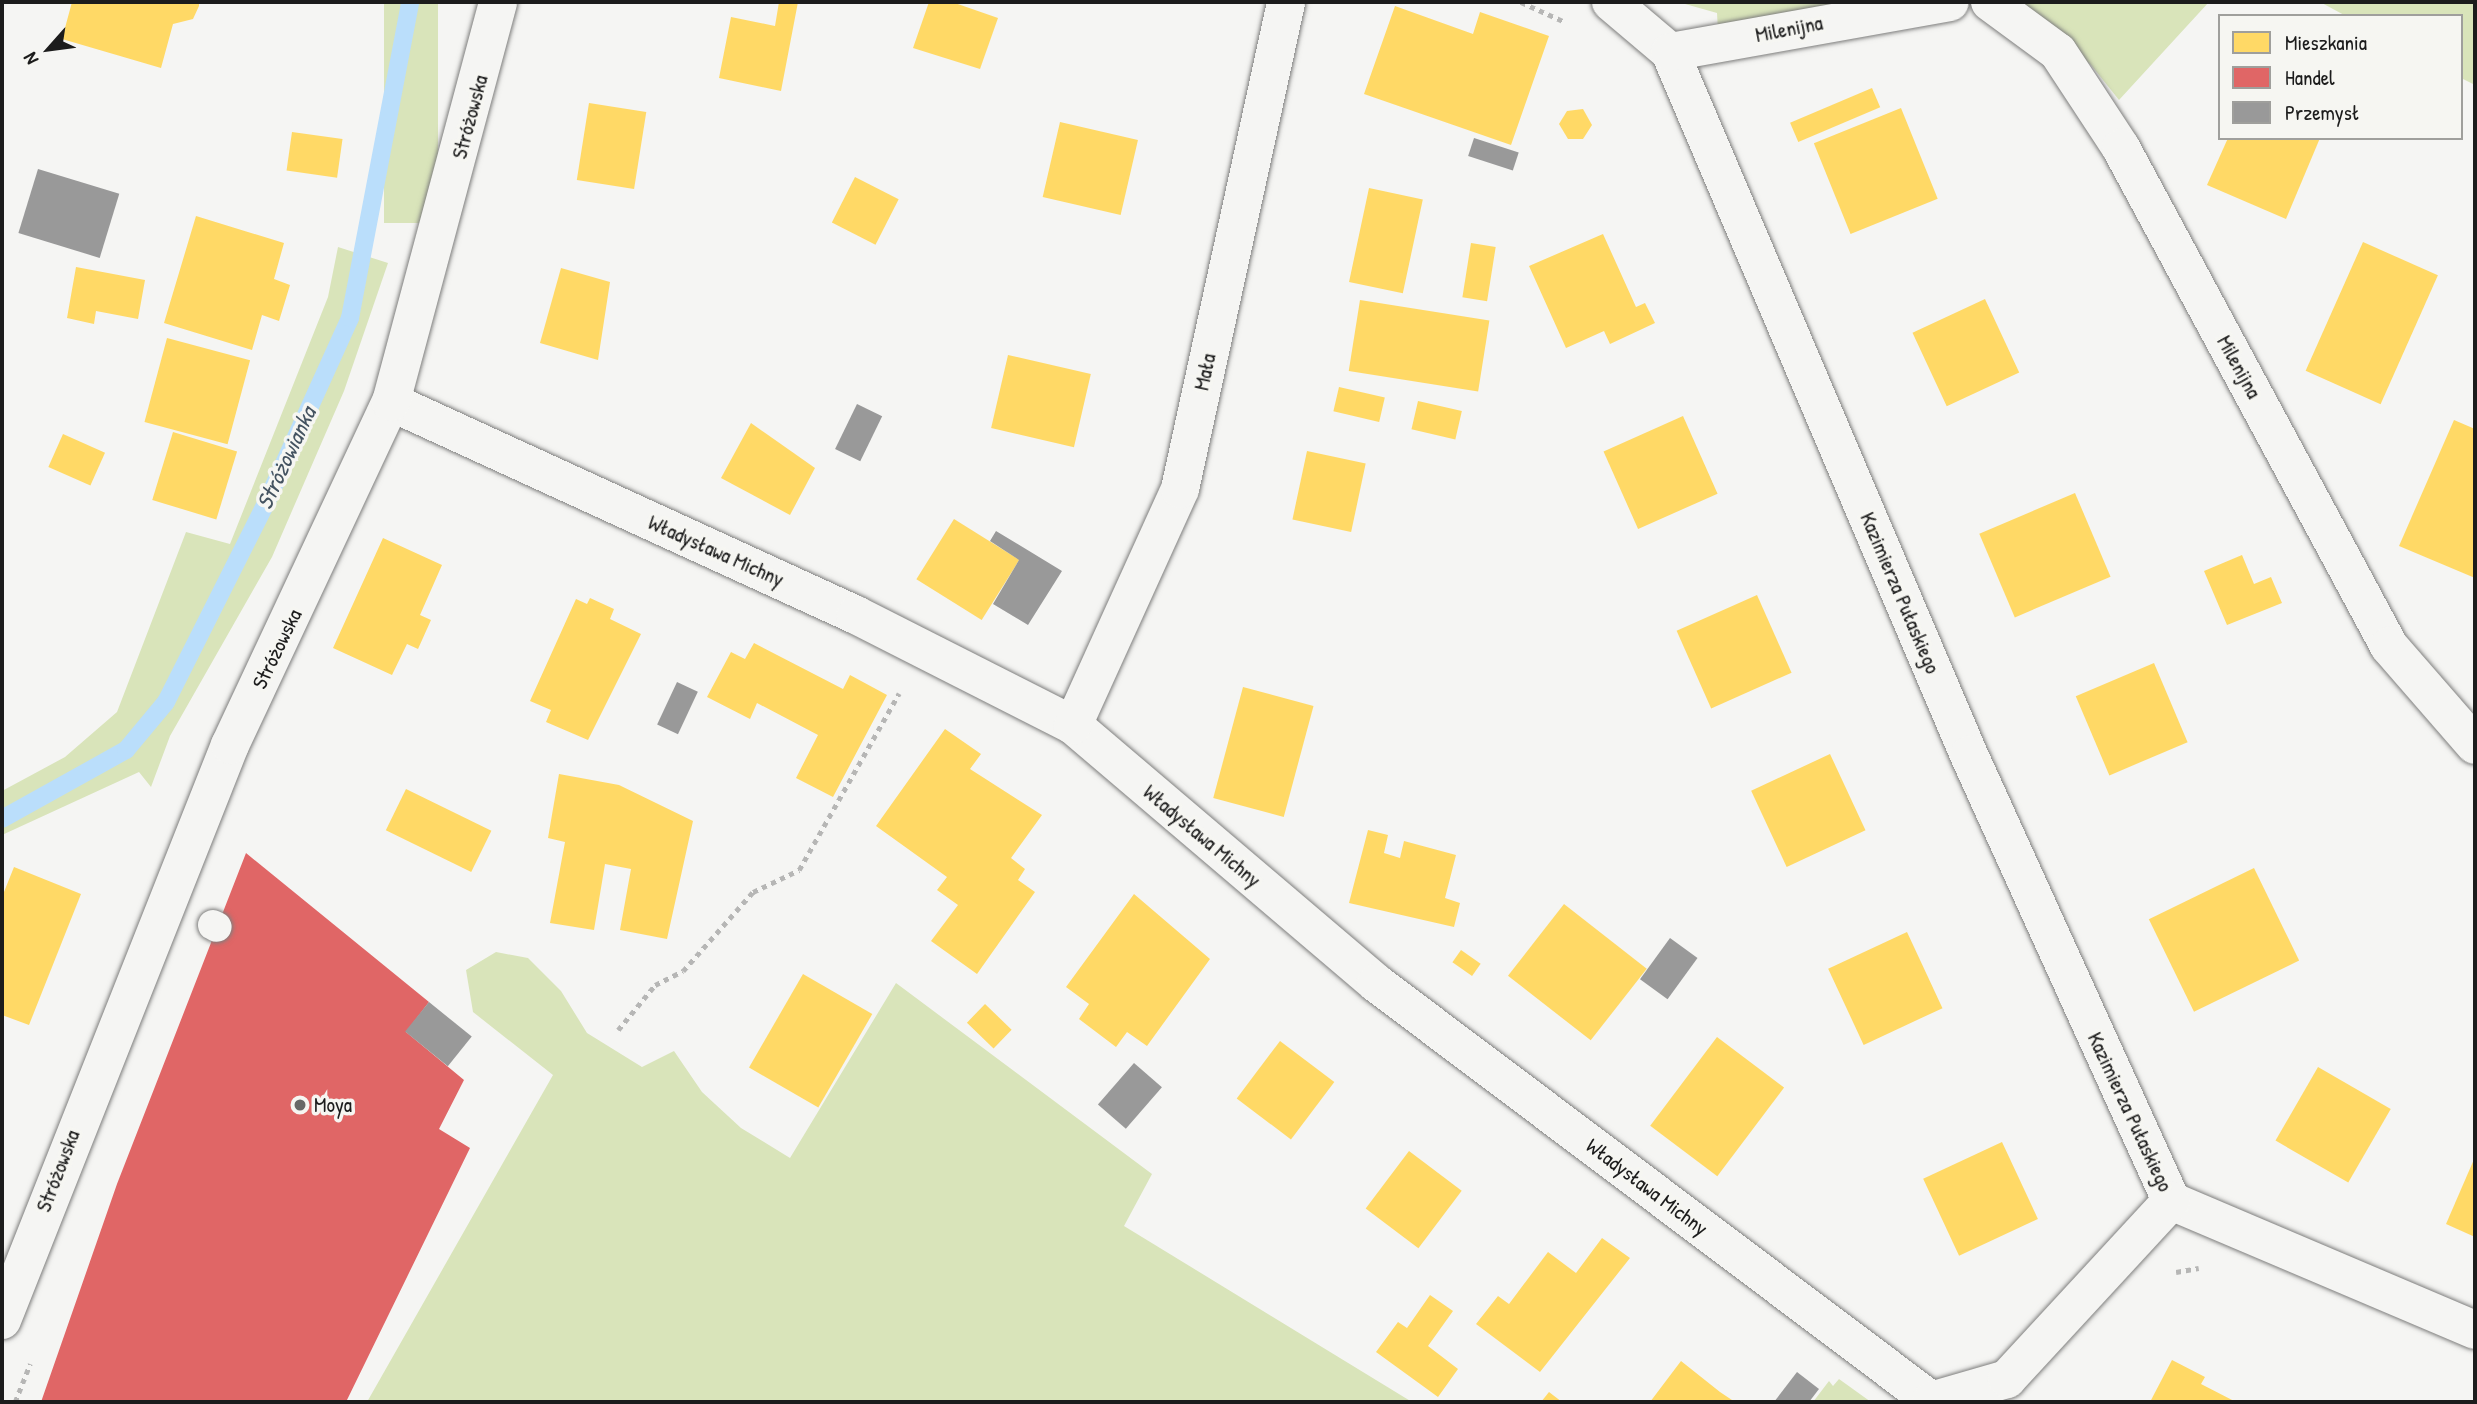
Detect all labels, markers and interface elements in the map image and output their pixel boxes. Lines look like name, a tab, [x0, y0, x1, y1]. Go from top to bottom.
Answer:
street label: Milenijna	[1753, 10, 1825, 48]
north arrow	[14, 14, 84, 84]
legend	[2218, 14, 2463, 140]
text: Mieszkania	[2285, 28, 2367, 57]
text: N	[17, 48, 44, 69]
text: Handel	[2285, 63, 2335, 92]
street label: Stróżowska	[447, 72, 493, 162]
text: Przemysł	[2285, 98, 2360, 127]
street label: Milenijna	[2211, 331, 2267, 403]
street label: Mała	[1189, 351, 1221, 393]
water label: Stróżowianka	[250, 403, 322, 513]
street label: Kazimierza Pułaskiego	[1855, 509, 1945, 677]
street label: Władysława Michny	[644, 510, 788, 592]
street label: Stróżowska	[247, 605, 307, 693]
street label: Władysława Michny	[1138, 779, 1266, 893]
street label: Kazimierza Pułaskiego	[2082, 1028, 2178, 1196]
place label: Moya	[314, 1092, 352, 1118]
marker: Moya	[292, 1097, 308, 1113]
street label: Stróżowska	[31, 1127, 85, 1215]
street label: Władysława Michny	[1581, 1133, 1713, 1241]

